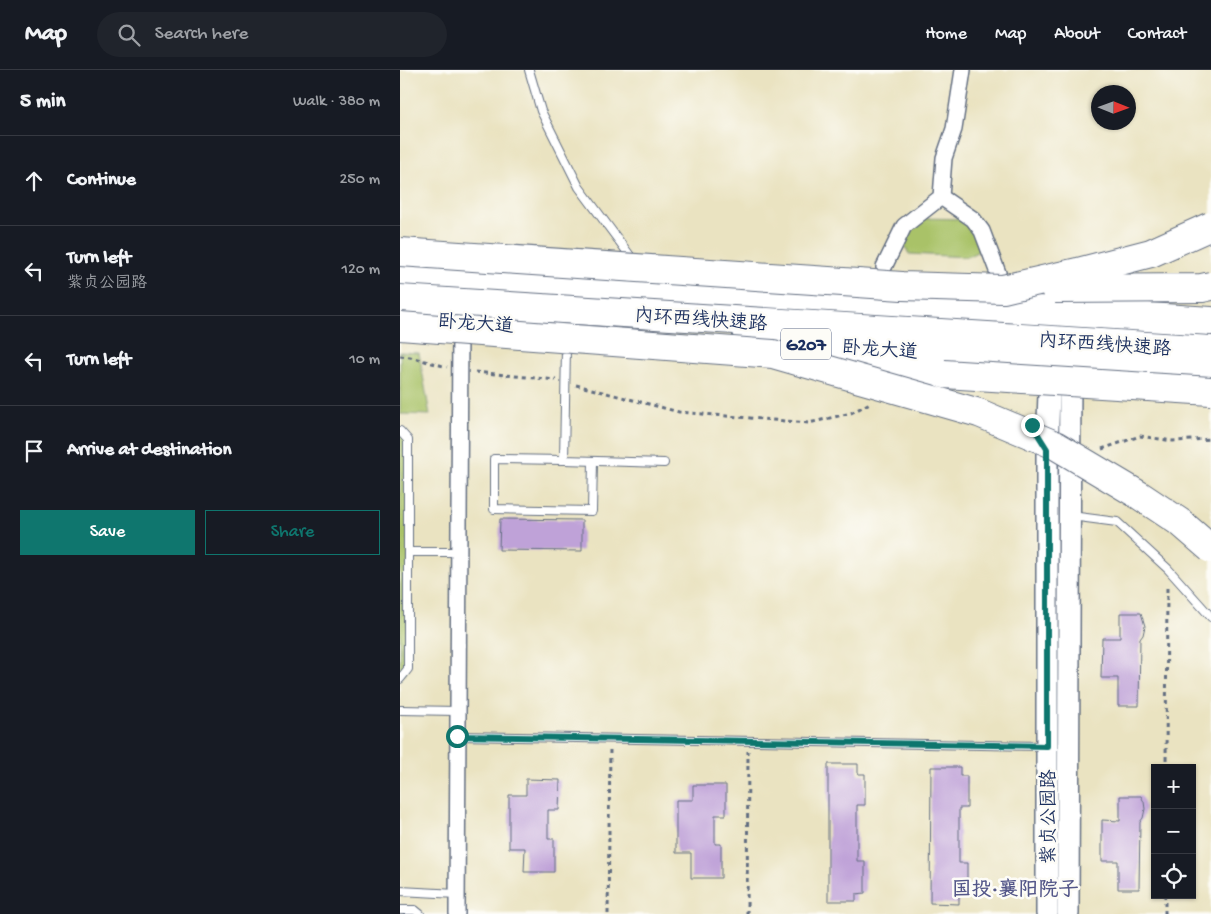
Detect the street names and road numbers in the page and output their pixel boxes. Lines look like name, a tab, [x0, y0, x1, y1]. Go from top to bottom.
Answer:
street label: 内环西线快速路	[634, 304, 768, 338]
street label: 卧龙大道	[437, 310, 515, 340]
road number: G207	[781, 328, 831, 360]
street label: 内环西线快速路	[1038, 329, 1172, 363]
street label: 卧龙大道	[841, 336, 919, 366]
street label: 紫贞公园路	[1038, 769, 1062, 865]

